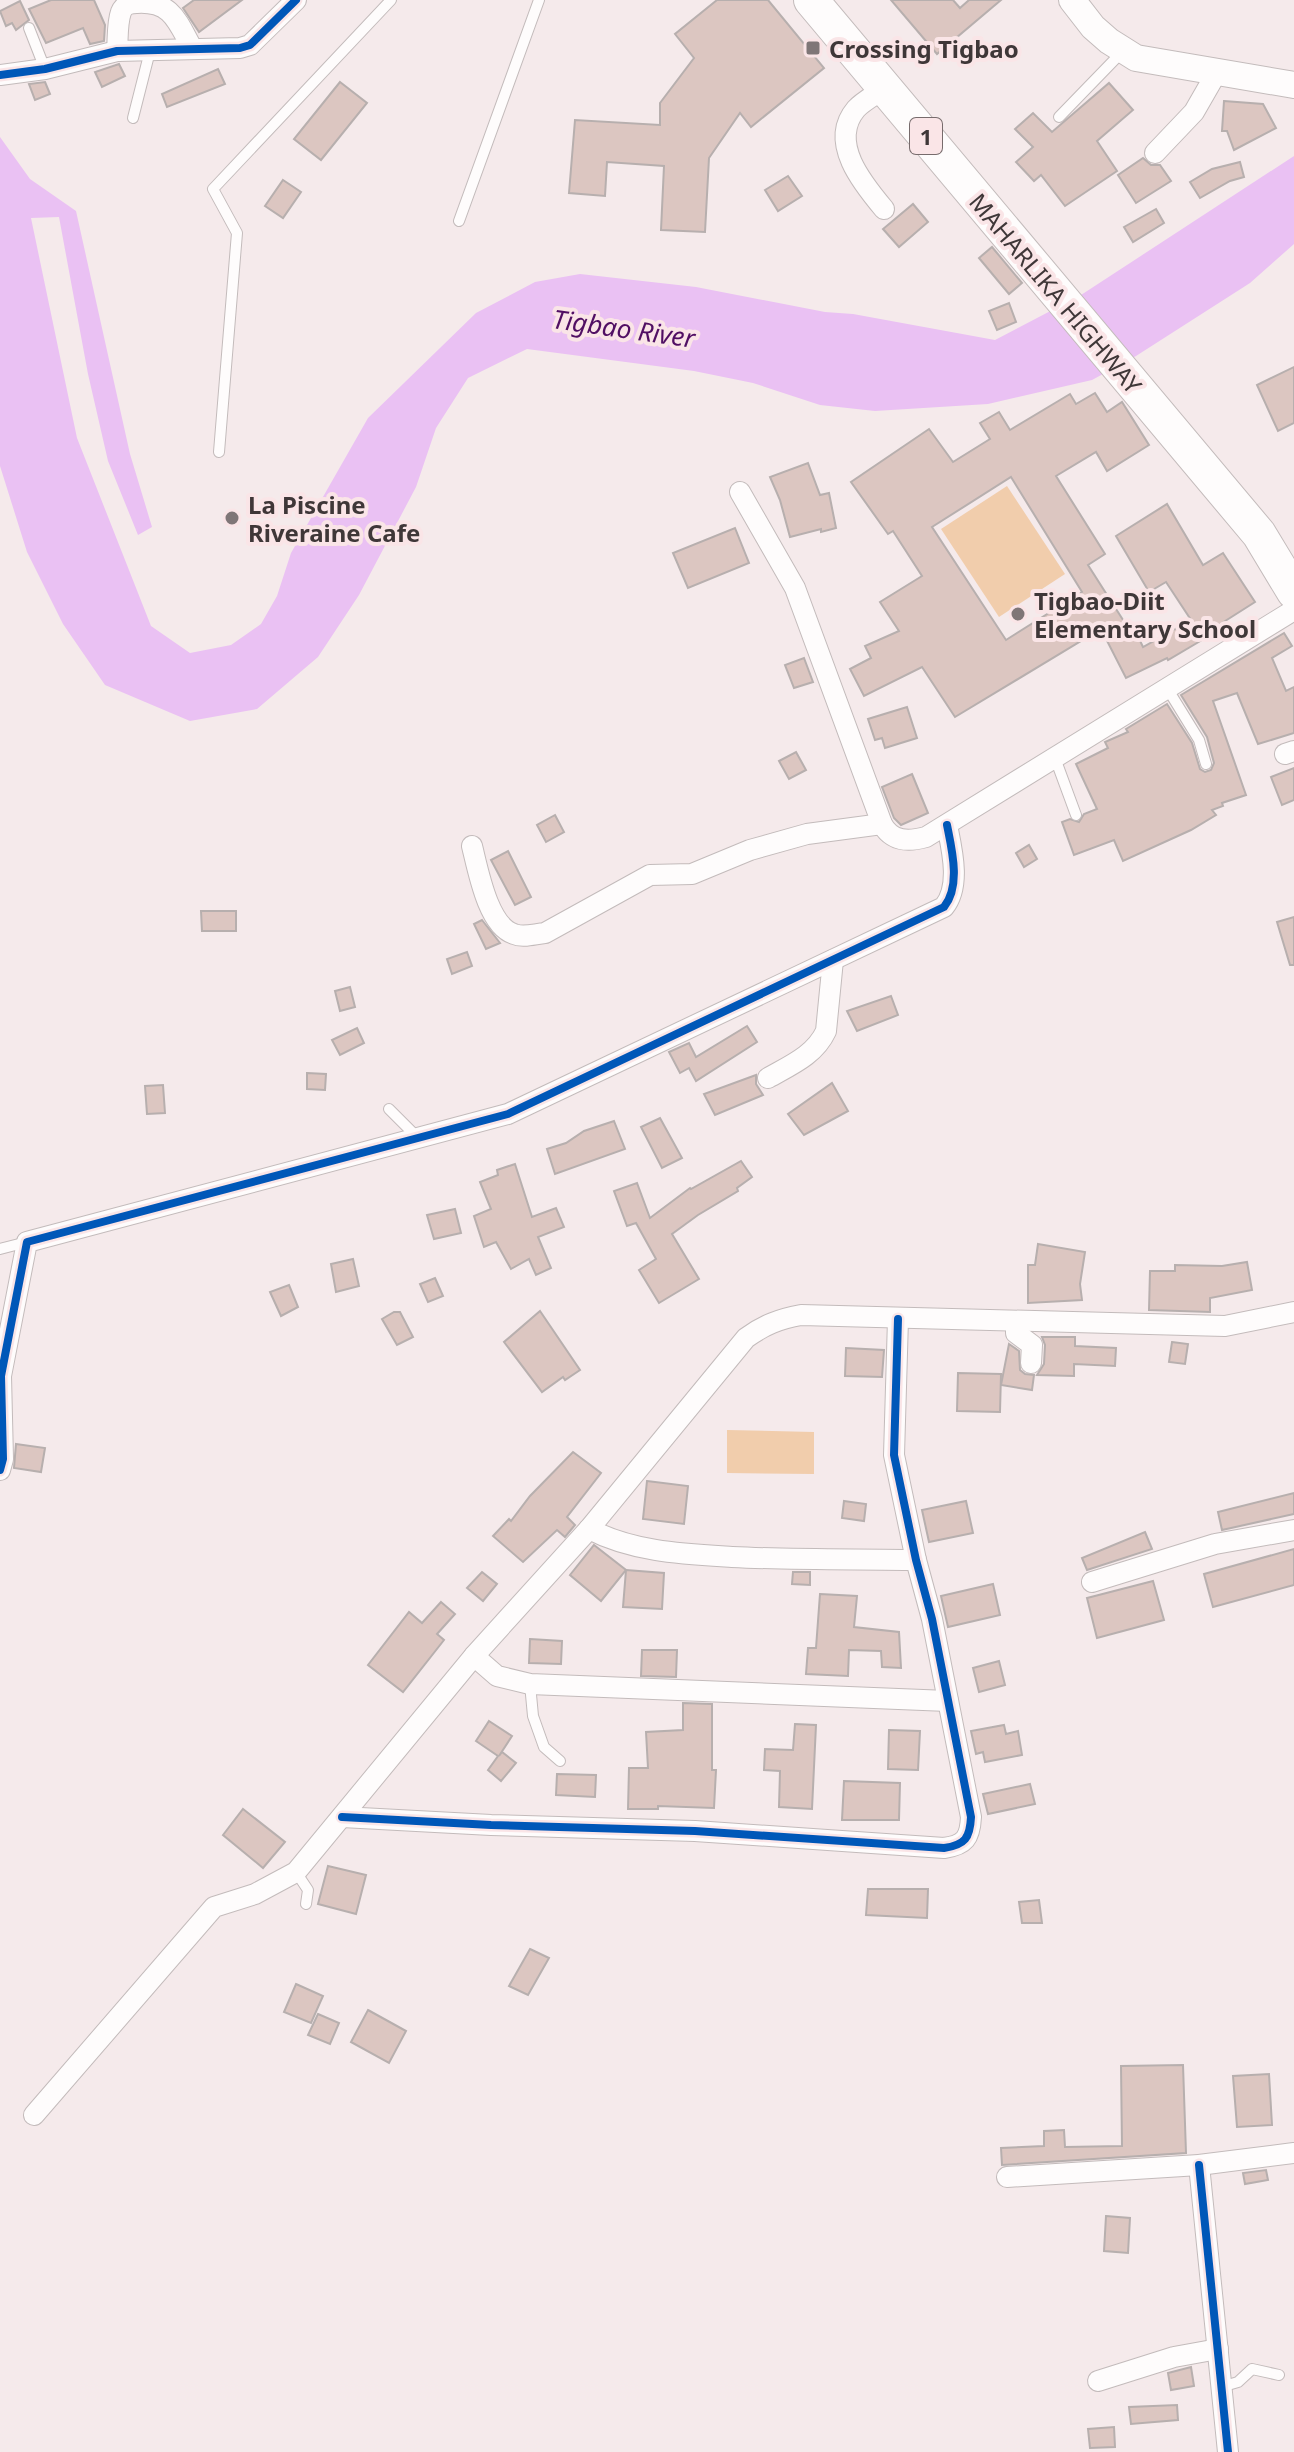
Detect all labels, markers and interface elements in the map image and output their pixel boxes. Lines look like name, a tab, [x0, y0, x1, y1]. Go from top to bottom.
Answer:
place label: Crossing Tigbao	[829, 32, 1019, 65]
marker: Crossing Tigbao	[804, 39, 822, 57]
road number: 1	[910, 118, 942, 154]
street label: MAHARLIKA HIGHWAY	[962, 186, 1150, 401]
water label: Tigbao River	[551, 300, 699, 356]
place label: La Piscine Riveraine Cafe	[248, 488, 420, 549]
marker: La Piscine Riveraine Cafe	[223, 509, 241, 527]
place label: Tigbao-Diit Elementary School	[1034, 584, 1256, 645]
marker: Tigbao-Diit Elementary School	[1009, 605, 1027, 623]

